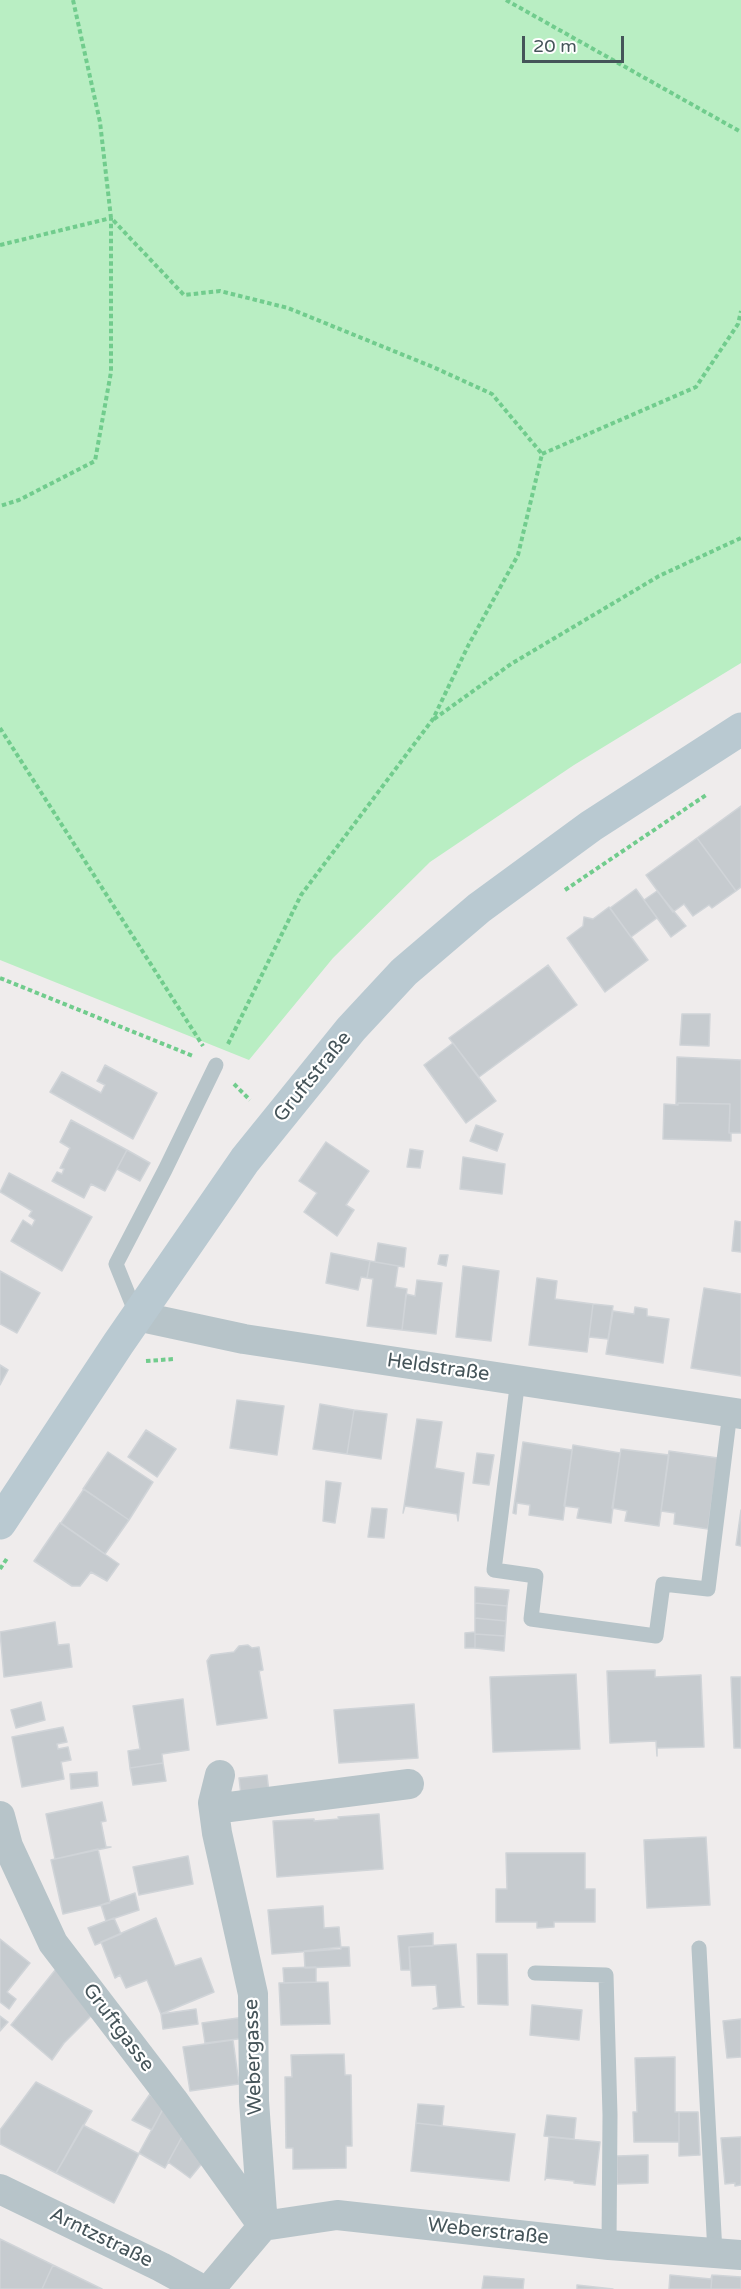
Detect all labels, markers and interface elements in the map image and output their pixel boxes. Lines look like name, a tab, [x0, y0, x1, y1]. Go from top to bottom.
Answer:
scale bar	[525, 24, 627, 62]
text: 20 m	[533, 35, 577, 57]
street label: Gruftstraße	[269, 1027, 357, 1127]
street label: Heldstraße	[385, 1349, 491, 1387]
street label: Gruftgasse	[77, 1979, 159, 2077]
street label: Webergasse	[240, 1998, 268, 2116]
street label: Arntzstraße	[46, 2203, 156, 2273]
street label: Weberstraße	[426, 2214, 550, 2250]

